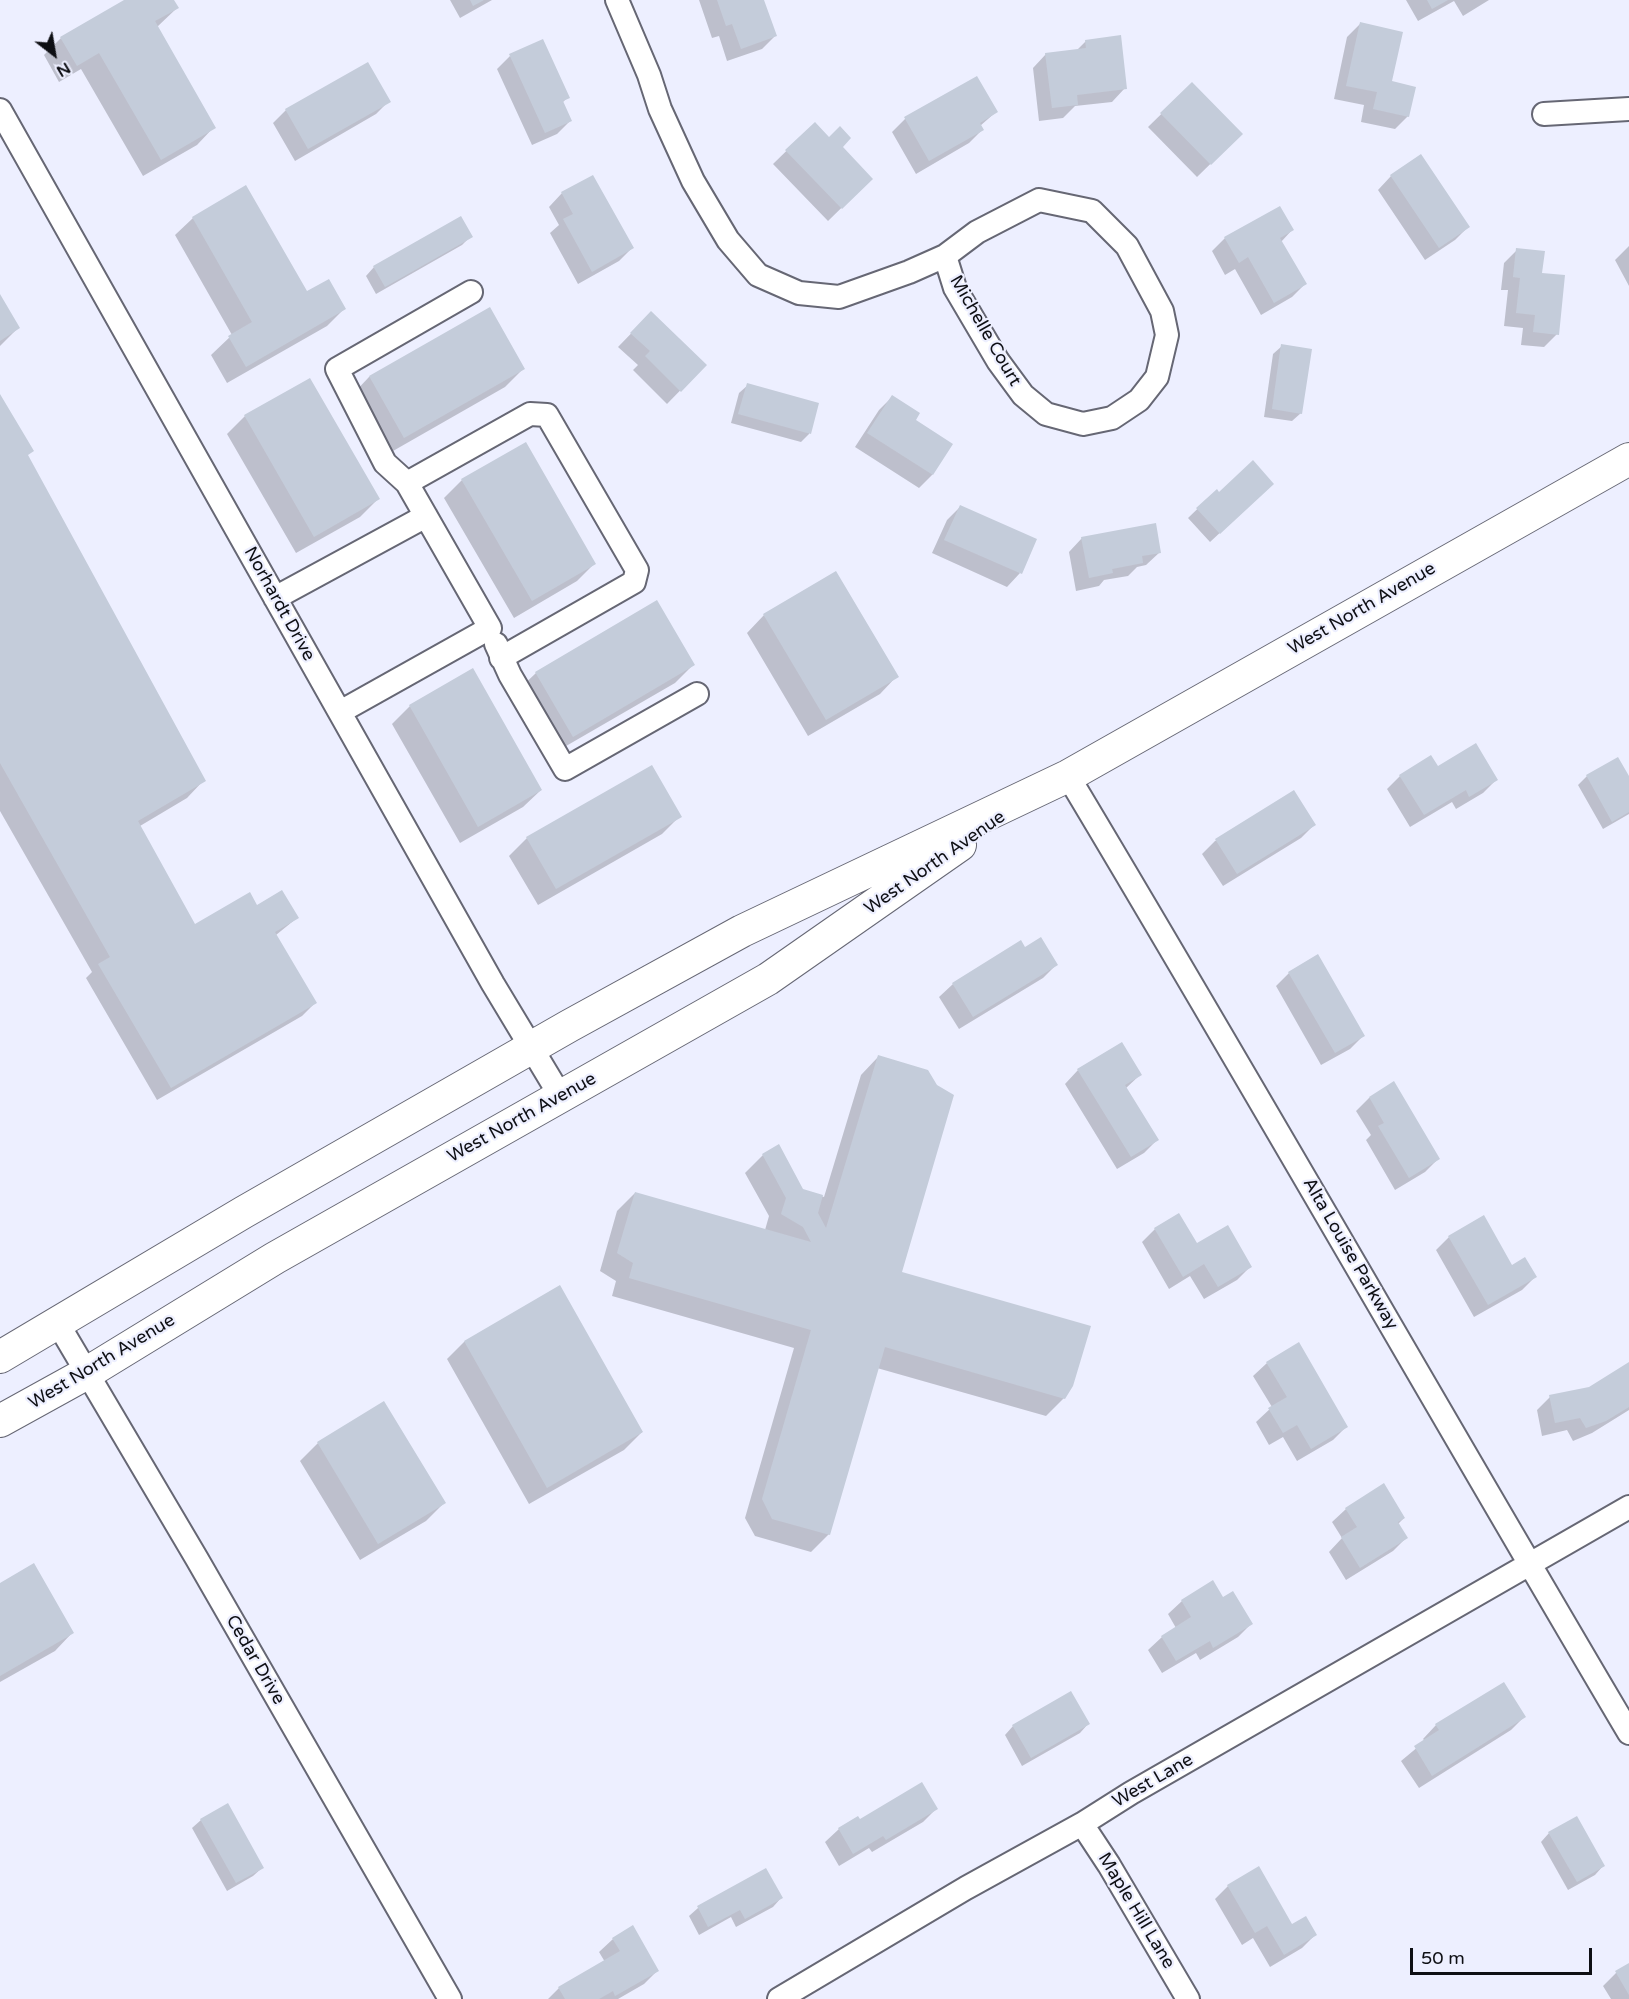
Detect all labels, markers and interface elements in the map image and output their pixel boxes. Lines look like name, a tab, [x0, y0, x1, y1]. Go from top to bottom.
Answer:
north arrow	[24, 24, 84, 84]
text: N	[53, 58, 74, 81]
street label: Michelle Court	[945, 272, 1025, 390]
street label: Norhardt Drive	[239, 543, 319, 665]
street label: West North Avenue	[1284, 558, 1440, 660]
street label: West North Avenue	[861, 806, 1009, 920]
street label: West North Avenue	[444, 1068, 600, 1168]
street label: Alta Louise Parkway	[1298, 1174, 1402, 1334]
street label: West North Avenue	[25, 1310, 179, 1414]
street label: Cedar Drive	[221, 1611, 289, 1709]
street label: West Lane	[1109, 1749, 1197, 1813]
street label: Maple Hill Lane	[1093, 1849, 1179, 1973]
scale bar	[1413, 1936, 1594, 1974]
text: 50 m	[1421, 1947, 1465, 1969]

